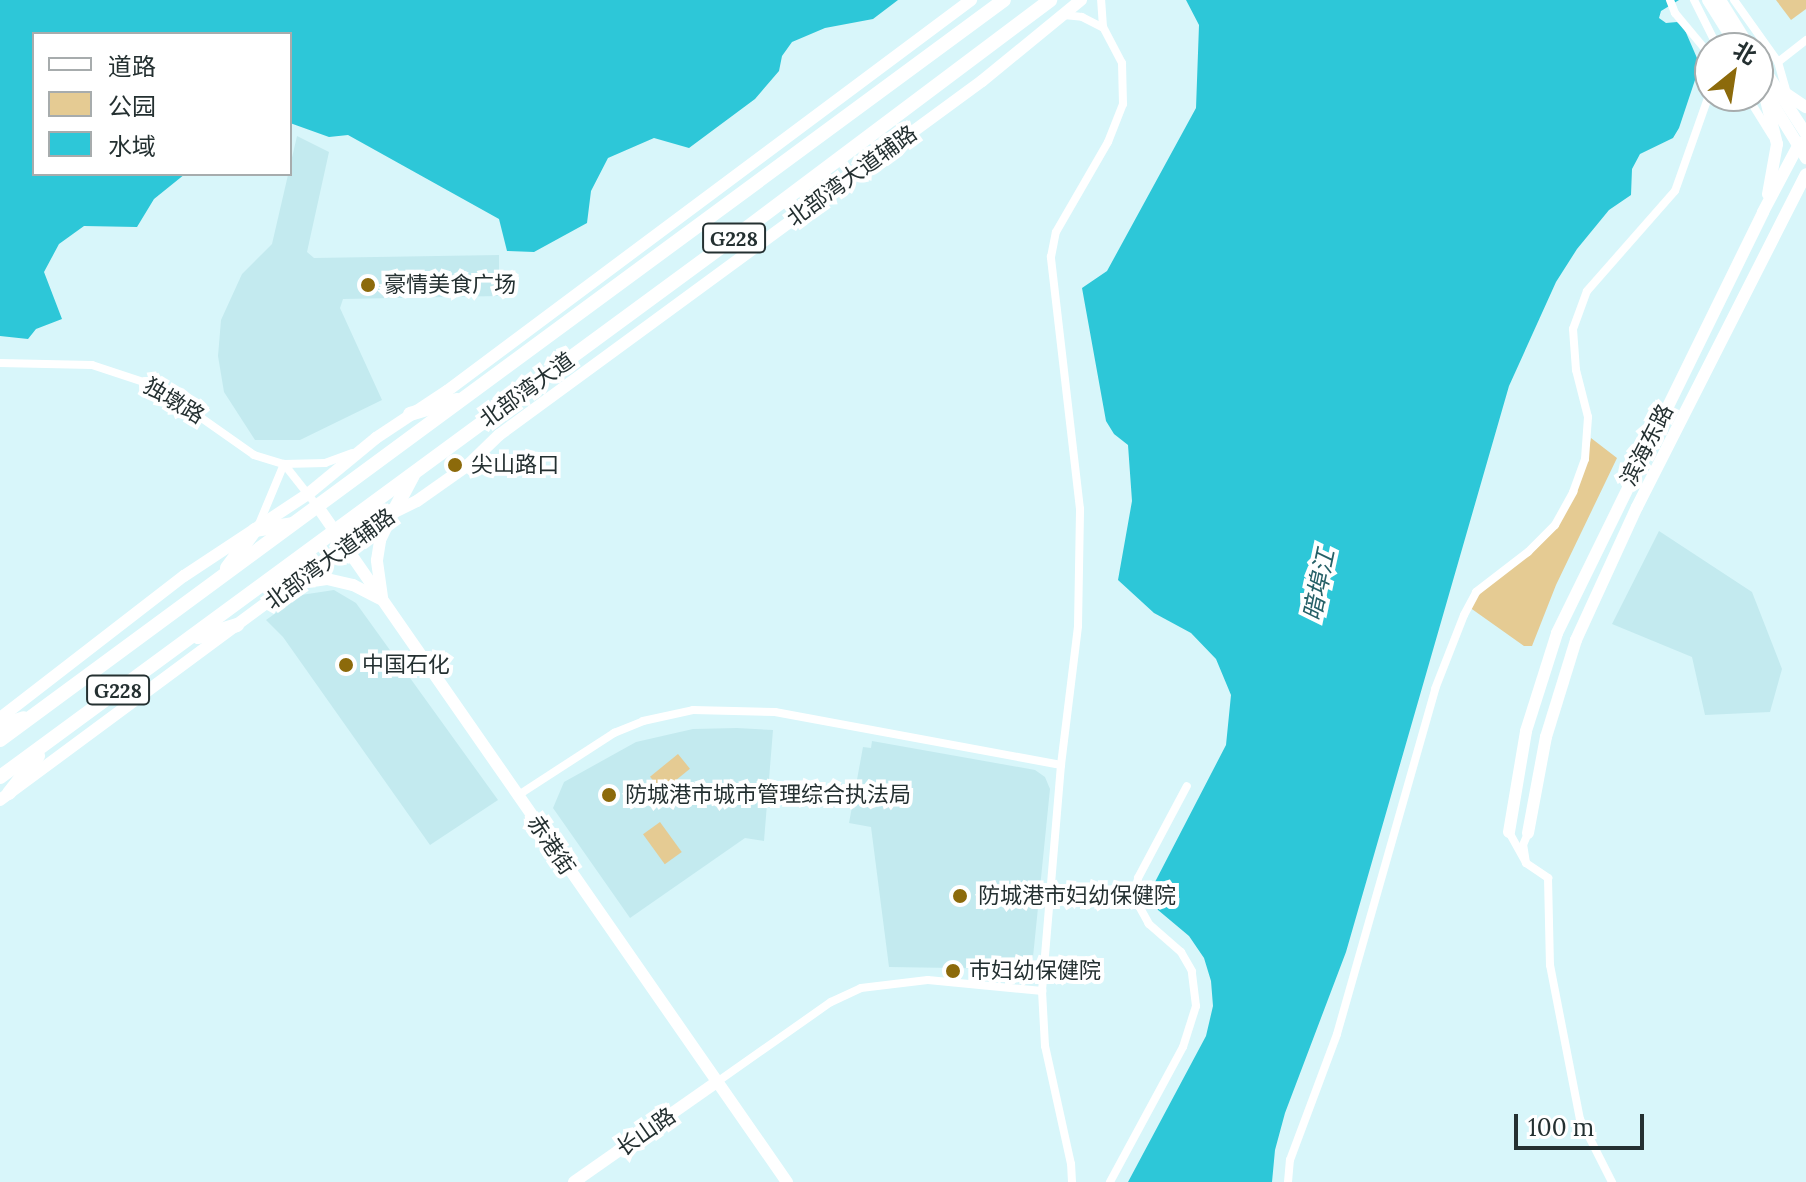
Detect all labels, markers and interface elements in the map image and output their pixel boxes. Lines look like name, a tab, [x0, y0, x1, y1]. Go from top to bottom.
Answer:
legend	[32, 32, 292, 176]
north arrow	[1694, 32, 1774, 112]
text: 北	[1728, 35, 1762, 71]
text: 道路	[108, 51, 156, 82]
text: 公园	[108, 91, 156, 122]
street label: 北部湾大道辅路	[782, 120, 922, 232]
text: 水域	[108, 131, 156, 162]
road number: G228	[702, 222, 766, 254]
place label: 豪情美食广场	[384, 272, 516, 298]
marker: 豪情美食广场	[359, 276, 377, 294]
street label: 北部湾大道	[475, 347, 579, 433]
street label: 独墩路	[139, 373, 209, 429]
street label: 滨海东路	[1615, 400, 1679, 490]
place label: 尖山路口	[471, 452, 559, 478]
marker: 尖山路口	[446, 456, 464, 474]
street label: 北部湾大道辅路	[260, 503, 400, 615]
water label: 暗埠江	[1297, 547, 1341, 623]
place label: 中国石化	[362, 652, 450, 678]
marker: 中国石化	[337, 656, 355, 674]
road number: G228	[86, 674, 150, 706]
place label: 防城港市城市管理综合执法局	[625, 782, 911, 808]
marker: 防城港市城市管理综合执法局	[600, 786, 618, 804]
street label: 赤港街	[522, 810, 580, 880]
place label: 防城港市妇幼保健院	[978, 883, 1176, 909]
marker: 防城港市妇幼保健院	[949, 885, 971, 907]
place label: 巿妇幼保健院	[969, 958, 1101, 984]
marker: 巿妇幼保健院	[944, 962, 962, 980]
scale bar	[1518, 1098, 1648, 1148]
street label: 长山路	[611, 1102, 681, 1162]
text: 100 m	[1528, 1112, 1594, 1143]

